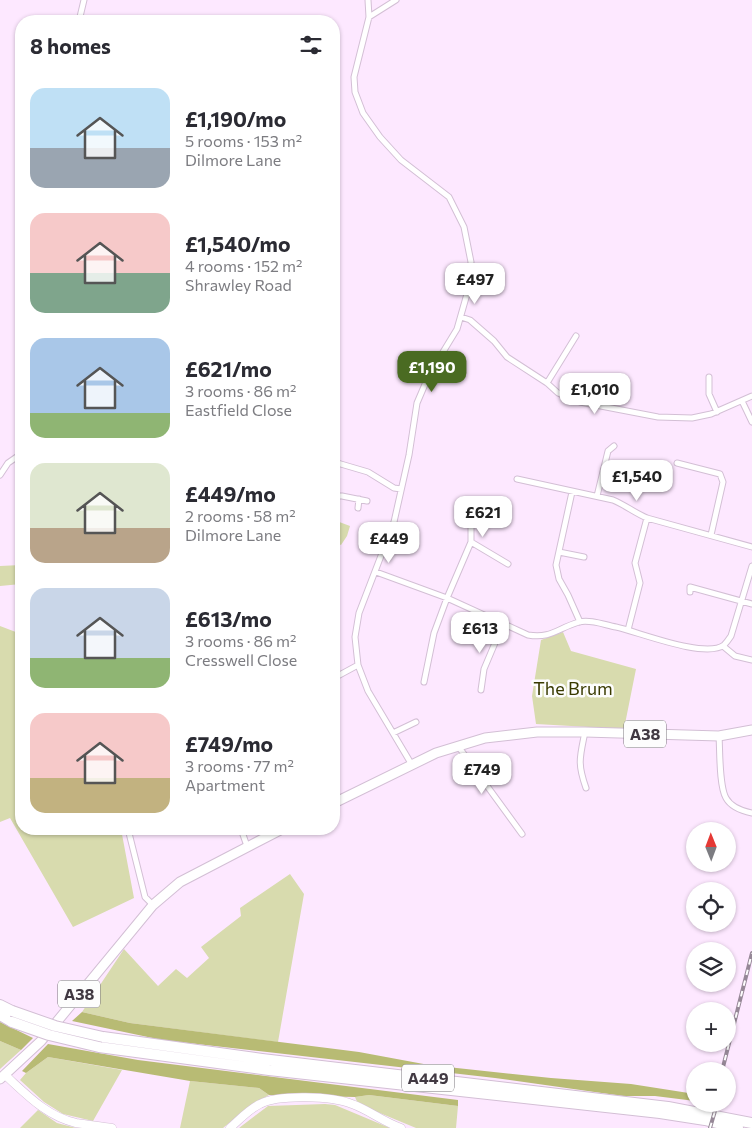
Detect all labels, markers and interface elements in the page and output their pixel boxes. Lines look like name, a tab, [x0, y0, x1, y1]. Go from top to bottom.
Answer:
icon: filters	[297, 31, 325, 59]
text: 8 homes	[30, 33, 111, 58]
text: £1,190/mo	[185, 106, 286, 131]
icon: home	[70, 108, 130, 168]
text: 5 rooms · 153 m²	[185, 131, 302, 150]
text: Dilmore Lane	[185, 150, 281, 169]
text: £1,540/mo	[185, 231, 290, 256]
icon: home	[70, 233, 130, 293]
text: 4 rooms · 152 m²	[185, 256, 302, 275]
pin: £497	[445, 262, 505, 305]
text: £497	[456, 269, 494, 288]
text: Shrawley Road	[185, 275, 292, 294]
pin: £1,190	[391, 350, 473, 393]
text: £621/mo	[185, 356, 272, 381]
text: £1,190	[408, 357, 456, 376]
icon: home	[70, 358, 130, 418]
pin: £1,010	[554, 372, 636, 415]
text: £1,010	[571, 379, 619, 398]
text: 3 rooms · 86 m²	[185, 381, 296, 400]
text: Eastfield Close	[185, 400, 292, 419]
pin: £1,540	[596, 460, 678, 502]
text: £1,540	[612, 466, 662, 485]
text: £449/mo	[185, 481, 276, 506]
icon: home	[70, 483, 130, 543]
pin: £621	[453, 496, 513, 538]
text: £621	[465, 502, 501, 521]
text: 2 rooms · 58 m²	[185, 506, 296, 525]
pin: £449	[359, 522, 419, 564]
text: Dilmore Lane	[185, 525, 281, 544]
text: £449	[369, 528, 409, 547]
text: £613/mo	[185, 606, 272, 631]
icon: home	[70, 608, 130, 668]
pin: £613	[450, 612, 510, 654]
text: £613	[462, 618, 498, 637]
text: 3 rooms · 86 m²	[185, 631, 296, 650]
text: Cresswell Close	[185, 650, 297, 669]
park label: The Brum	[533, 677, 613, 699]
road number: A38	[624, 721, 666, 748]
text: £749/mo	[185, 731, 273, 756]
icon: home	[70, 733, 130, 793]
pin: £749	[452, 752, 512, 795]
text: 3 rooms · 77 m²	[185, 756, 294, 775]
text: £749	[463, 759, 501, 778]
text: Apartment	[185, 775, 265, 794]
north arrow	[686, 822, 736, 872]
map controls	[686, 822, 736, 1112]
button: locate	[686, 882, 736, 932]
button: layers	[686, 942, 736, 992]
road number: A38	[58, 981, 100, 1008]
button: +	[686, 1002, 736, 1052]
button: −	[686, 1062, 736, 1112]
road number: A449	[402, 1064, 454, 1092]

